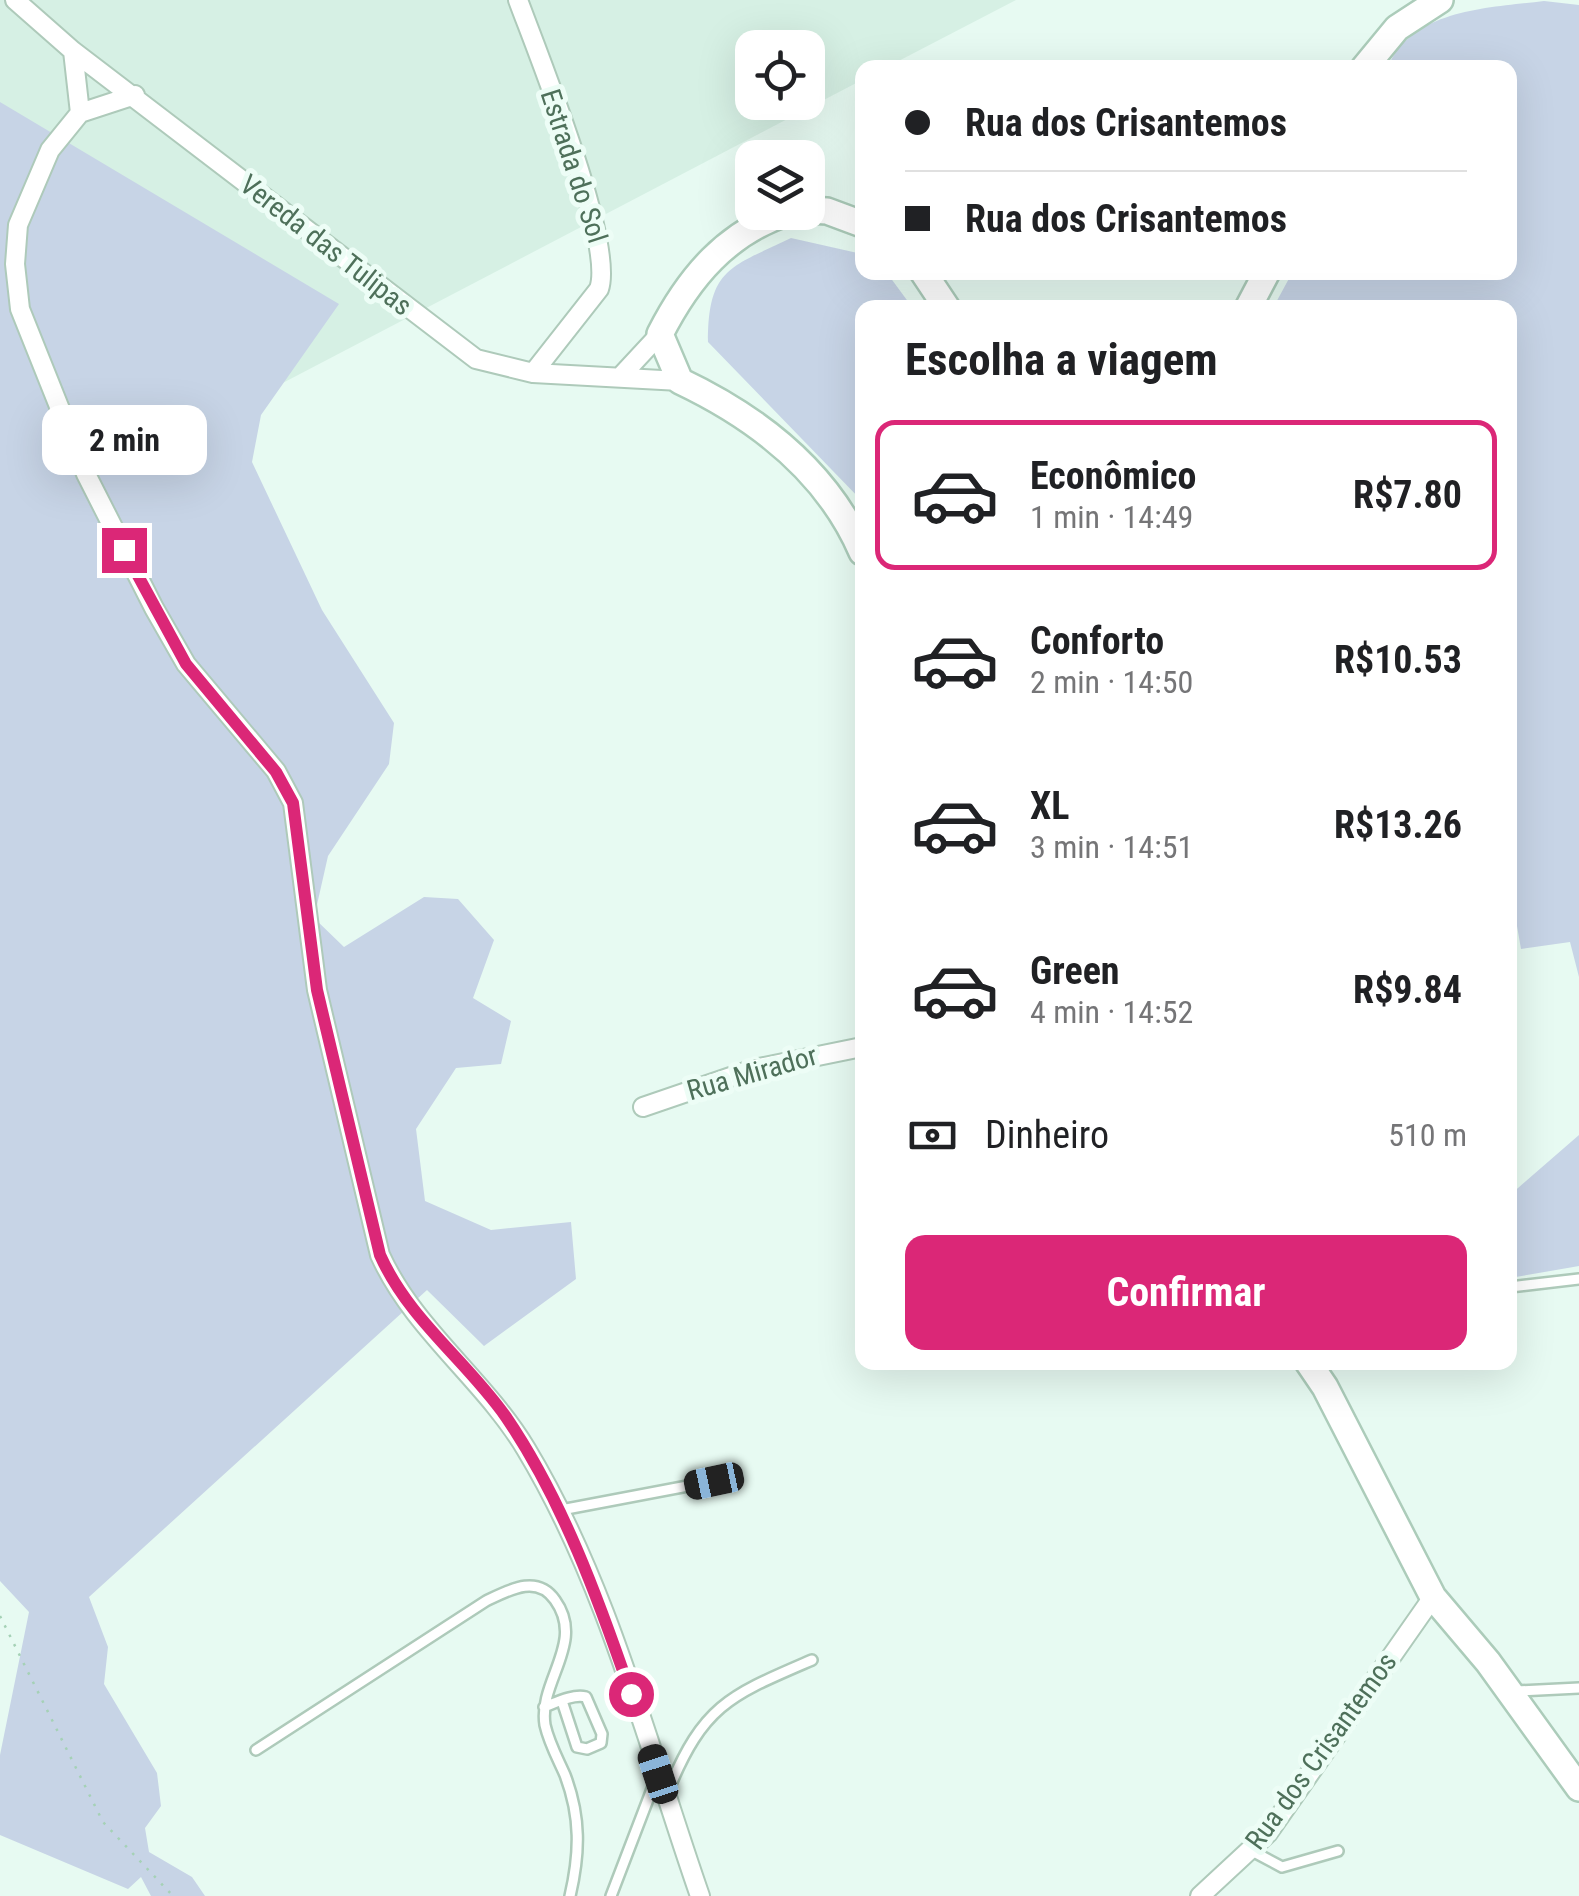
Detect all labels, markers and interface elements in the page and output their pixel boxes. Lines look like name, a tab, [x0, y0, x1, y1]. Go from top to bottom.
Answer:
map controls	[735, 30, 825, 230]
button: locate	[735, 30, 825, 120]
street label: Estrada do Sol	[534, 85, 614, 247]
text: Rua dos Crisantemos	[965, 101, 1287, 145]
button: layers	[735, 140, 825, 230]
street label: Vereda das Tulipas	[234, 168, 418, 322]
text: Rua dos Crisantemos	[965, 197, 1287, 241]
text: Escolha a viagem	[905, 333, 1218, 386]
callout: 2 min	[42, 405, 206, 475]
text: 2 min	[89, 421, 160, 459]
icon: car	[910, 450, 1000, 540]
text: Econômico	[1030, 454, 1196, 498]
text: R$7.80	[1353, 473, 1462, 517]
text: 1 min · 14:49	[1030, 498, 1193, 536]
route end	[102, 528, 147, 573]
icon: car	[910, 615, 1000, 705]
text: Conforto	[1030, 619, 1164, 663]
text: R$10.53	[1334, 638, 1462, 682]
text: 2 min · 14:50	[1030, 663, 1193, 701]
icon: car	[910, 780, 1000, 870]
text: XL	[1030, 784, 1069, 828]
text: R$13.26	[1334, 803, 1462, 847]
text: 3 min · 14:51	[1030, 828, 1193, 866]
icon: car	[910, 945, 1000, 1035]
text: Green	[1030, 949, 1120, 993]
text: R$9.84	[1353, 968, 1462, 1012]
text: 4 min · 14:52	[1030, 993, 1193, 1031]
street label: Rua Mirador	[683, 1039, 821, 1107]
icon: cash	[905, 1108, 960, 1163]
text: Dinheiro	[985, 1113, 1109, 1157]
text: 510 m	[1388, 1116, 1467, 1154]
button: Confirmar	[905, 1235, 1467, 1350]
car	[682, 1460, 746, 1502]
street label: Rua dos Crisantemos	[1239, 1646, 1403, 1856]
route start	[609, 1672, 654, 1717]
car	[634, 1741, 682, 1807]

